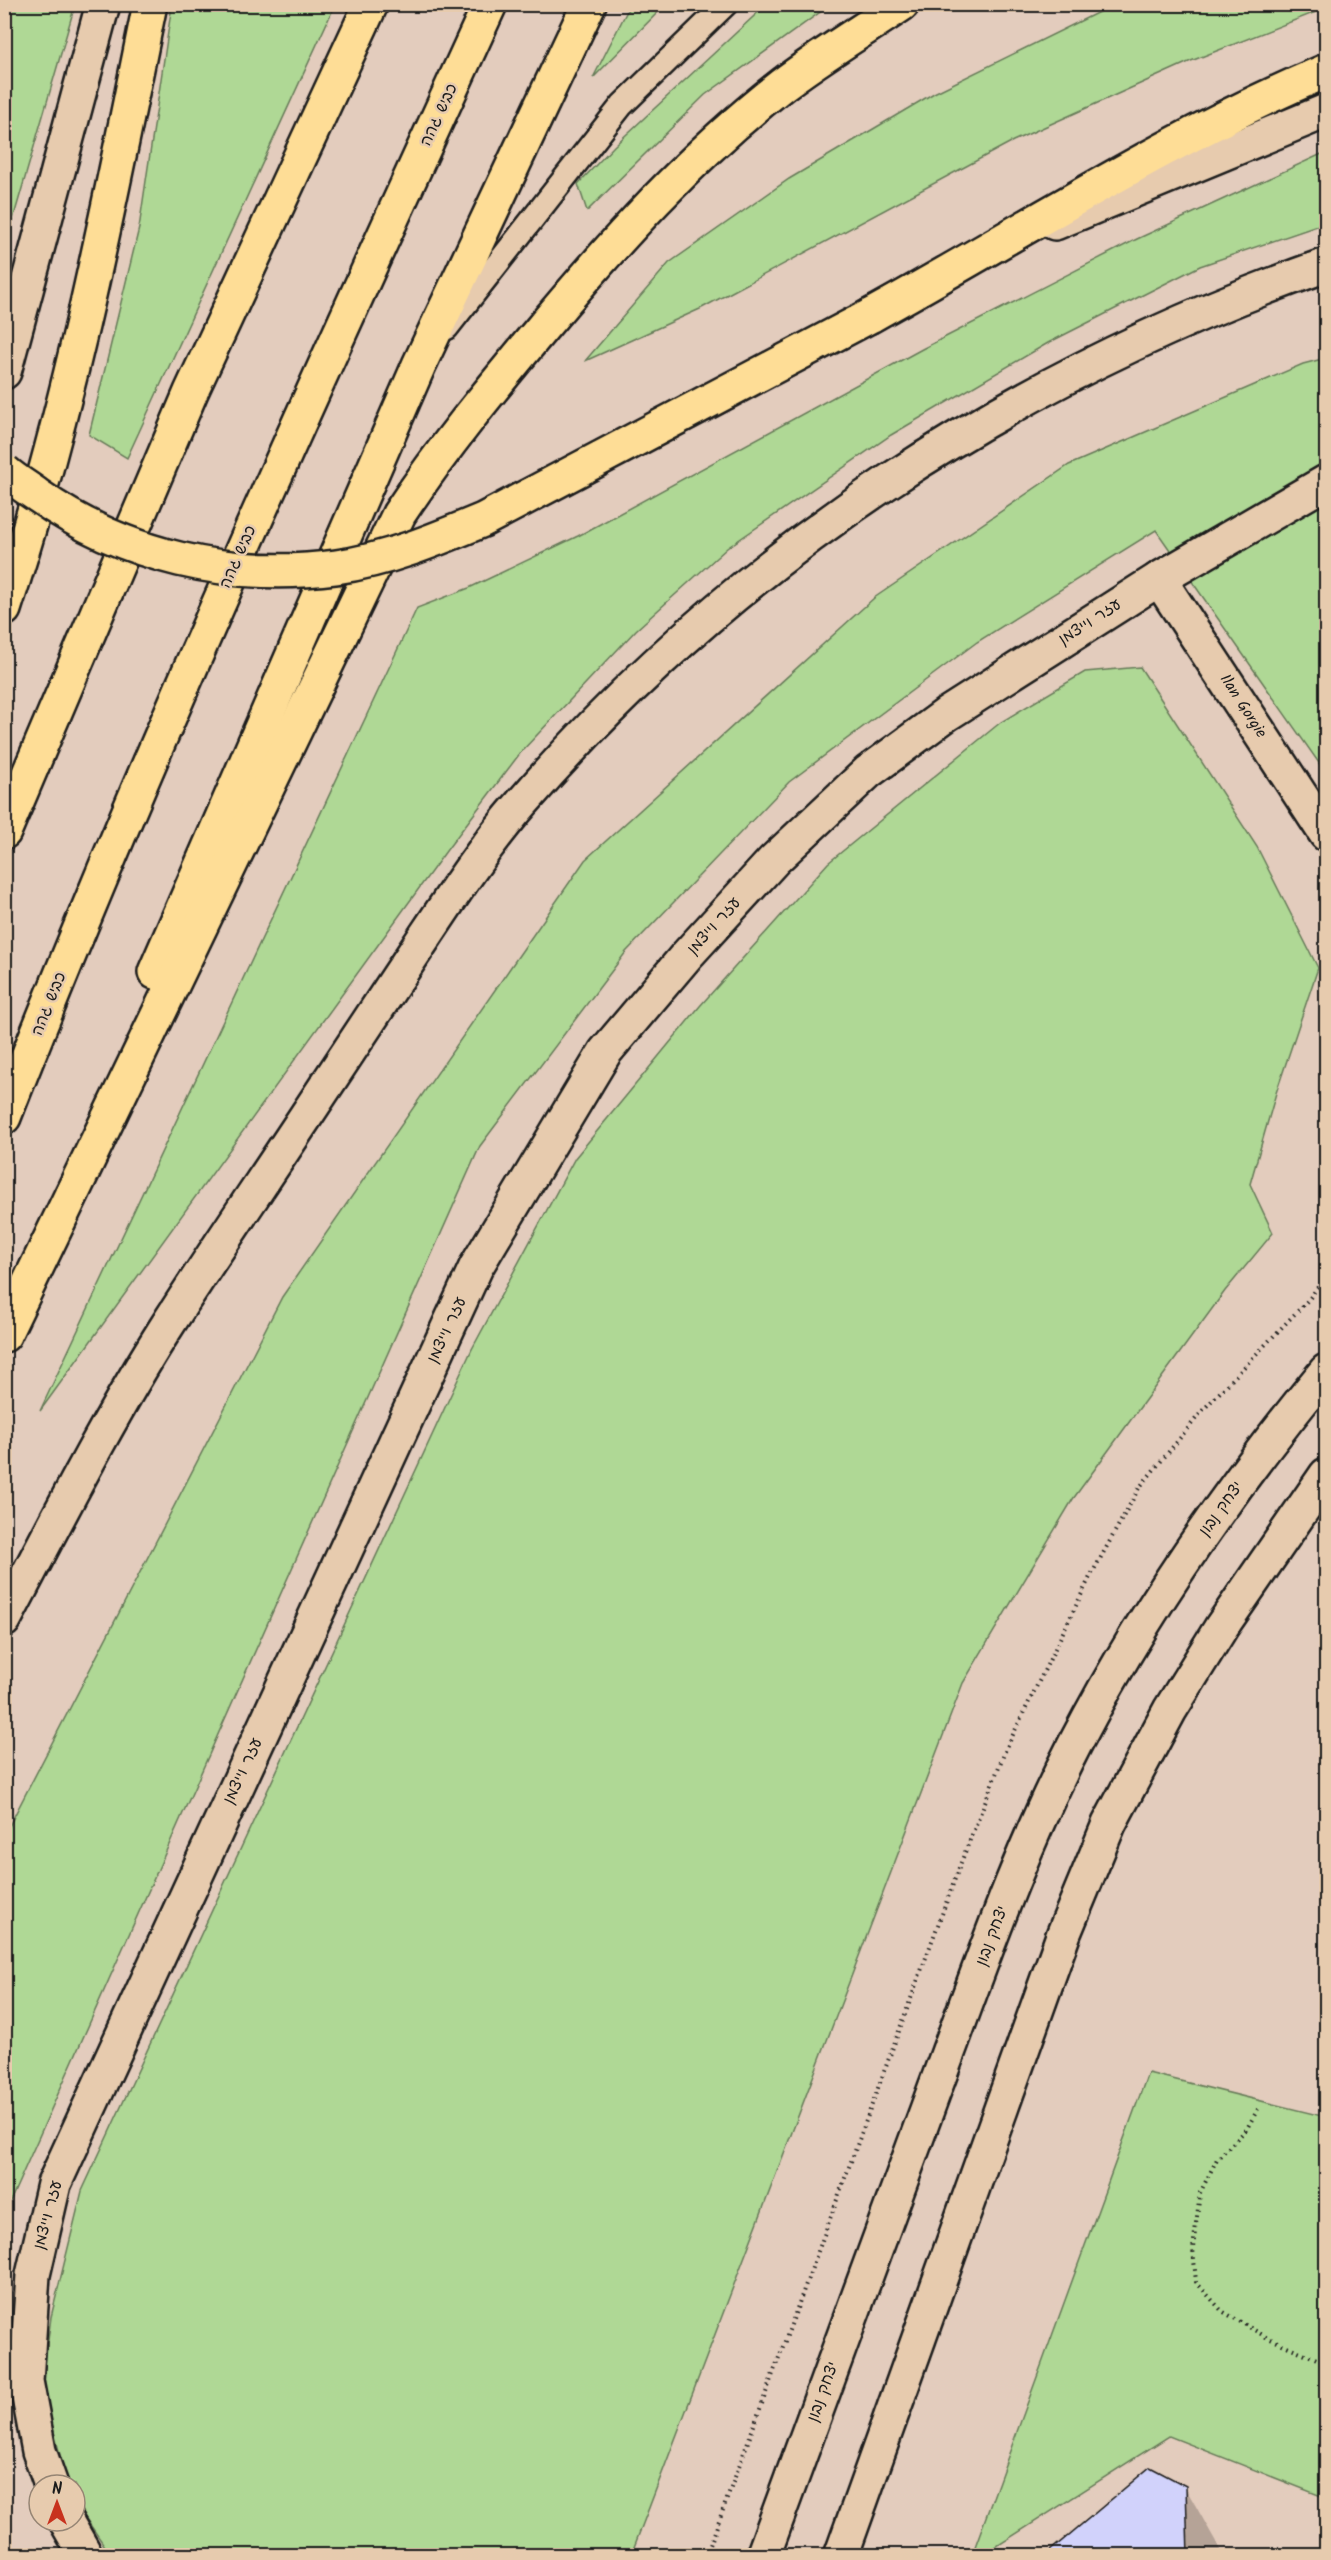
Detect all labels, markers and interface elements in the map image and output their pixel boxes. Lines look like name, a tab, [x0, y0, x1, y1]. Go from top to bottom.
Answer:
street label: כביש גהה	[414, 79, 464, 151]
street label: כביש גהה	[213, 521, 263, 593]
street label: עזר וייצמן	[1054, 592, 1126, 652]
street label: Ilan Gorgie	[1213, 669, 1273, 743]
street label: עזר וייצמן	[681, 891, 747, 961]
street label: כביש גהה	[25, 968, 73, 1040]
street label: עזר וייצמן	[421, 1293, 473, 1367]
street label: יצחק נבון	[1192, 1476, 1250, 1542]
street label: עזר וייצמן	[217, 1734, 269, 1808]
street label: יצחק נבון	[969, 1902, 1015, 1970]
street label: עזר וייצמן	[27, 2178, 69, 2252]
street label: יצחק נבון	[801, 2358, 845, 2426]
north arrow	[27, 2473, 87, 2533]
text: N	[52, 2477, 62, 2502]

